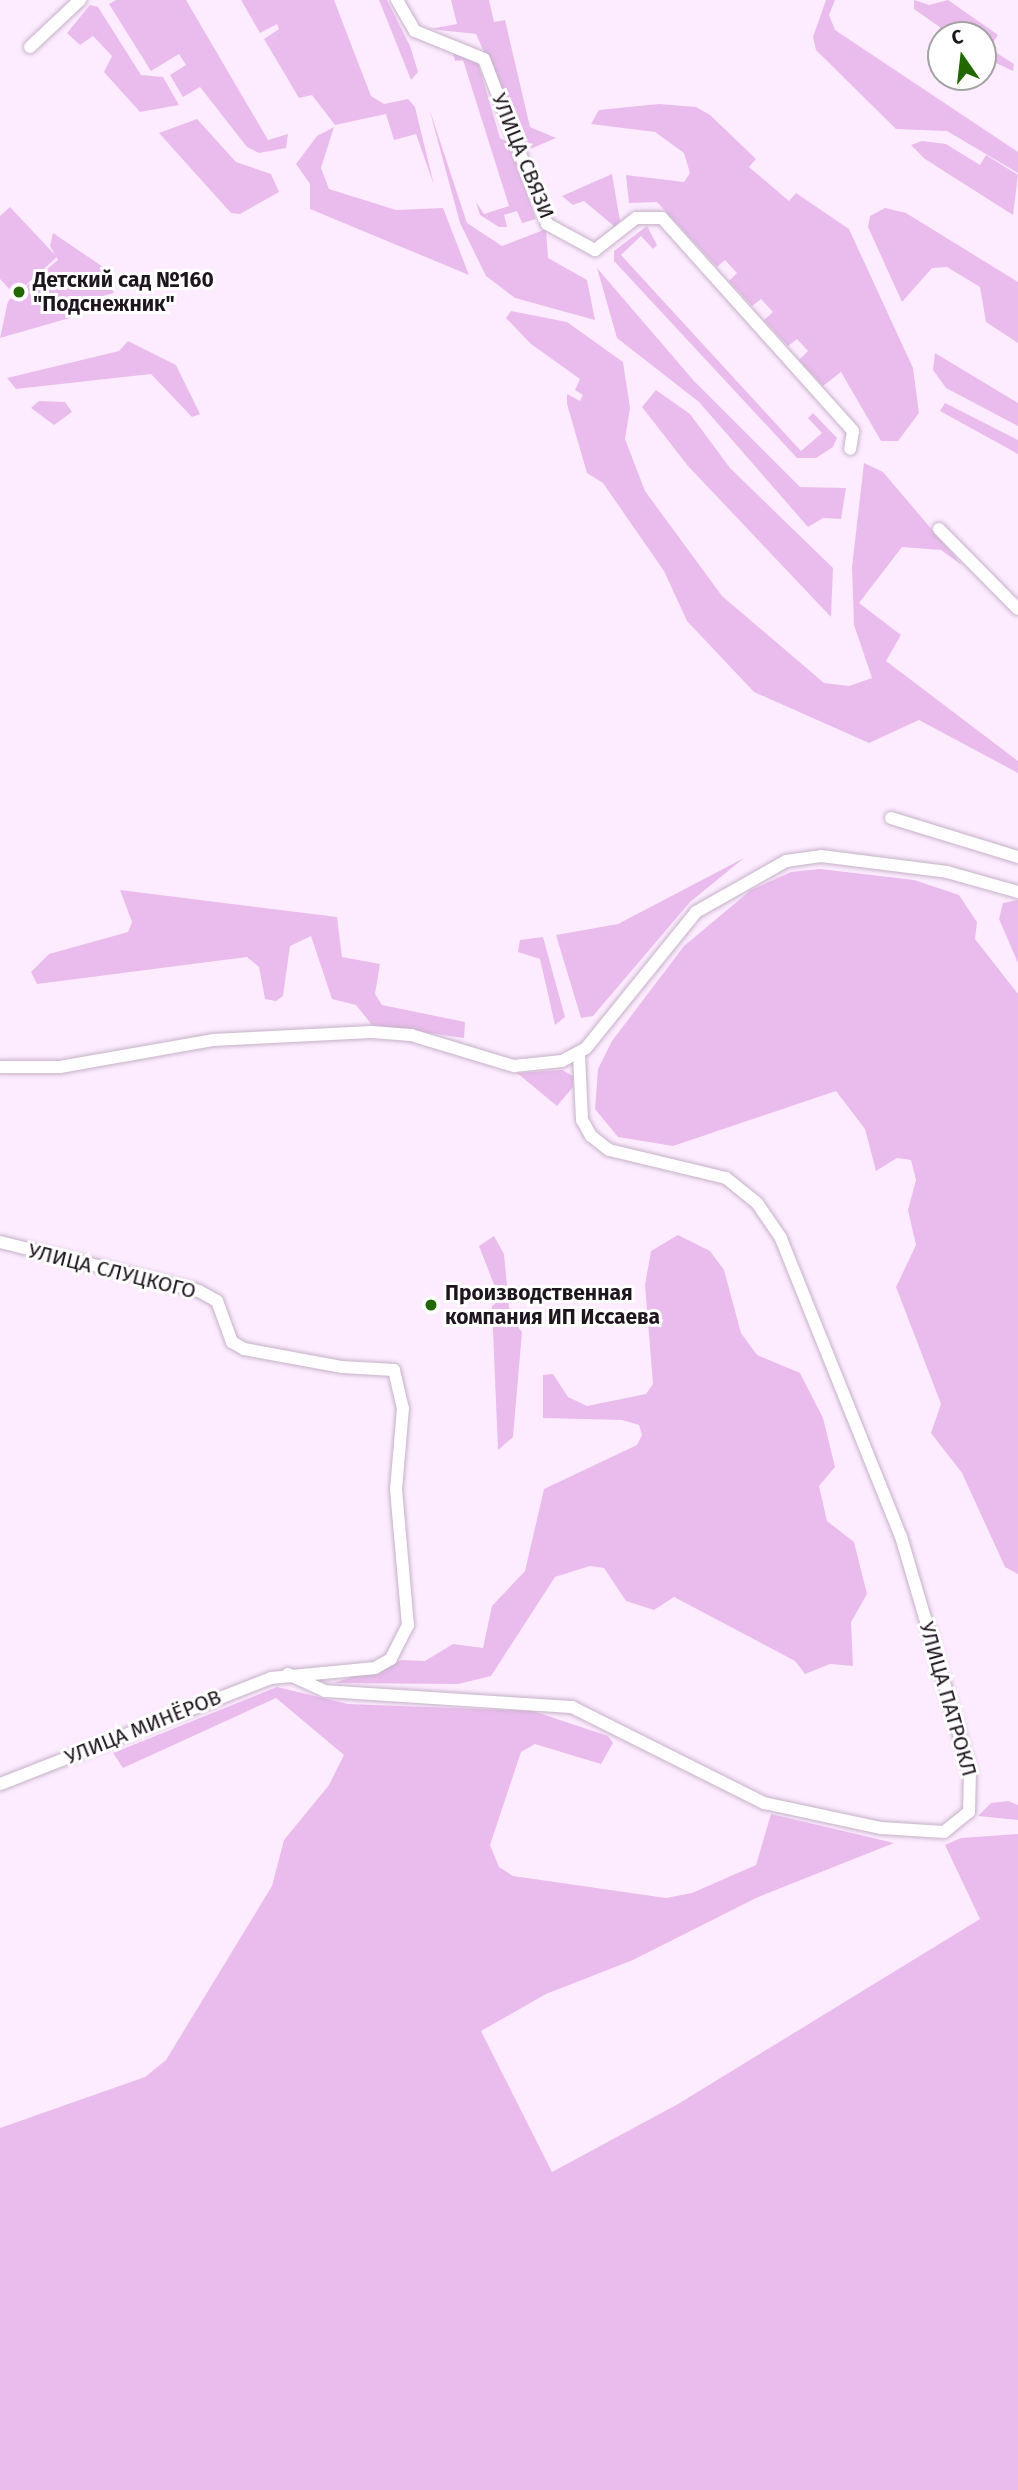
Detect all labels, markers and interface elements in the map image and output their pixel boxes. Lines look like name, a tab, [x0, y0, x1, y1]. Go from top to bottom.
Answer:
north arrow	[927, 21, 997, 91]
text: С	[949, 25, 965, 50]
street label: УЛИЦА СВЯЗИ	[486, 90, 560, 222]
place label: Детский сад №160 "Подснежник"	[33, 267, 214, 317]
marker: Детский сад №160 "Подснежник"	[11, 284, 27, 300]
street label: УЛИЦА СЛУЦКОГО	[25, 1238, 199, 1304]
place label: Производственная компания ИП Иссаева	[445, 1280, 660, 1330]
marker: Производственная компания ИП Иссаева	[423, 1297, 439, 1313]
street label: УЛИЦА ПАТРОКЛ	[914, 1619, 982, 1779]
street label: УЛИЦА МИНЁРОВ	[61, 1684, 225, 1770]

